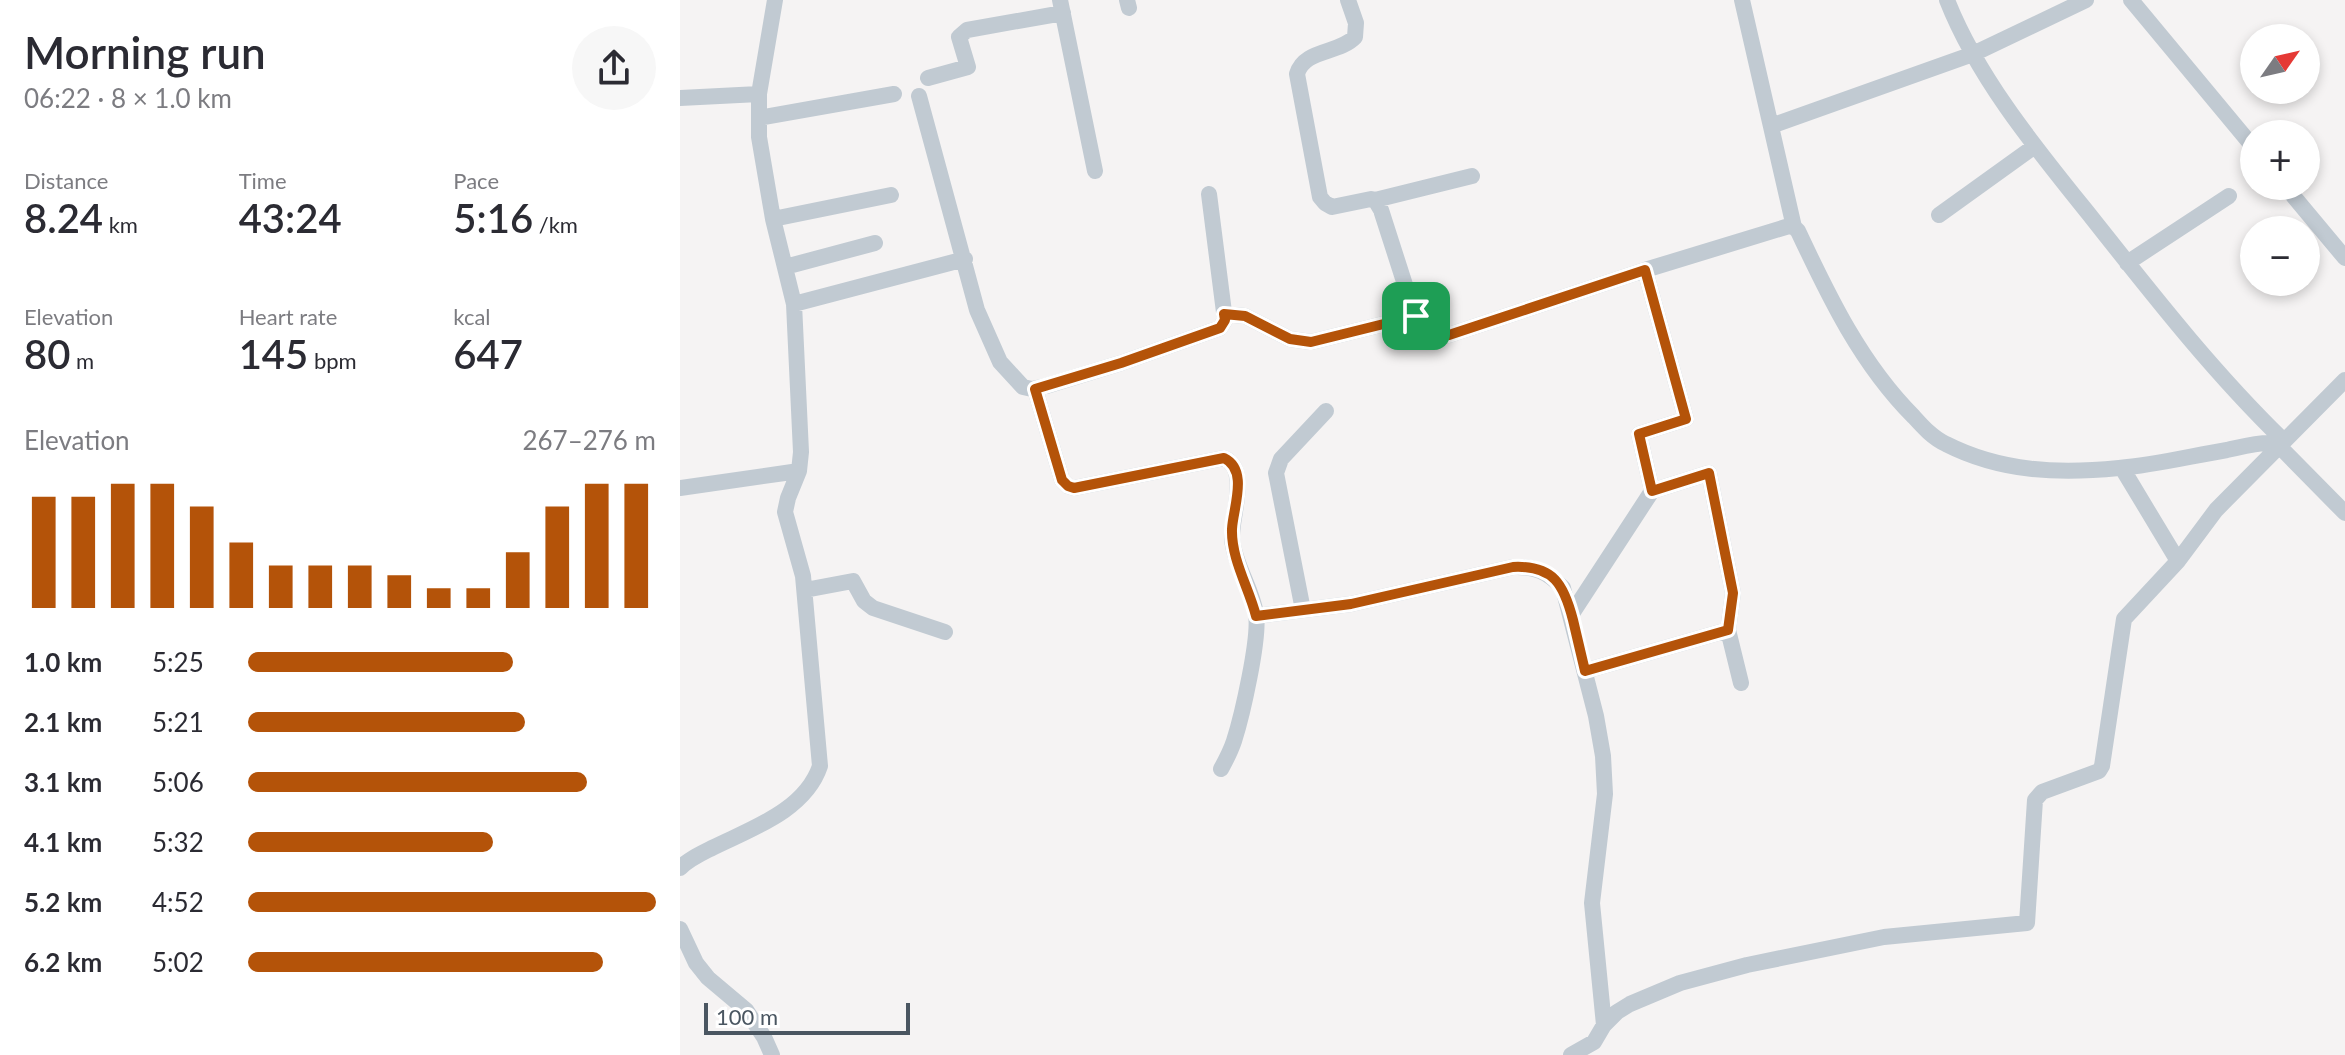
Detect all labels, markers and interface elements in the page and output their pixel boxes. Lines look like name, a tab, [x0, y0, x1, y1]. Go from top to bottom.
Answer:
north arrow	[2240, 24, 2320, 104]
map controls	[2240, 24, 2320, 296]
text: Morning run	[24, 26, 266, 78]
button: share	[572, 26, 656, 110]
text: 06:22 · 8 × 1.0 km	[24, 82, 232, 114]
button: +	[2240, 120, 2320, 200]
text: Distance	[24, 167, 108, 194]
text: Time	[239, 167, 287, 194]
text: Pace	[453, 167, 499, 194]
text: 8.24	[24, 194, 103, 242]
text: 43:24	[239, 194, 342, 242]
text: 5:16	[453, 194, 533, 242]
text: km	[103, 211, 138, 238]
text: /km	[533, 211, 578, 238]
button: −	[2240, 216, 2320, 296]
pin	[1382, 282, 1450, 350]
icon: arrive	[1394, 294, 1438, 338]
text: Elevation	[24, 303, 113, 330]
text: Heart rate	[239, 303, 337, 330]
text: kcal	[453, 303, 491, 330]
text: 80	[24, 330, 70, 378]
text: 145	[239, 330, 308, 378]
text: 647	[453, 330, 523, 378]
text: m	[70, 347, 94, 374]
text: bpm	[308, 347, 357, 374]
text: Elevation	[24, 424, 130, 456]
text: 267–276 m	[522, 424, 656, 456]
text: 1.0 km	[24, 646, 102, 678]
text: 5:25	[152, 646, 204, 678]
text: 2.1 km	[24, 706, 102, 738]
text: 5:21	[152, 706, 204, 738]
text: 3.1 km	[24, 766, 102, 798]
text: 5:06	[152, 766, 204, 798]
text: 4.1 km	[24, 826, 102, 858]
text: 5:32	[152, 826, 204, 858]
text: 5.2 km	[24, 886, 102, 918]
text: 4:52	[152, 886, 204, 918]
text: 6.2 km	[24, 946, 102, 978]
text: 5:02	[152, 946, 204, 978]
scale bar	[704, 999, 910, 1035]
text: 100 m	[716, 1003, 778, 1030]

